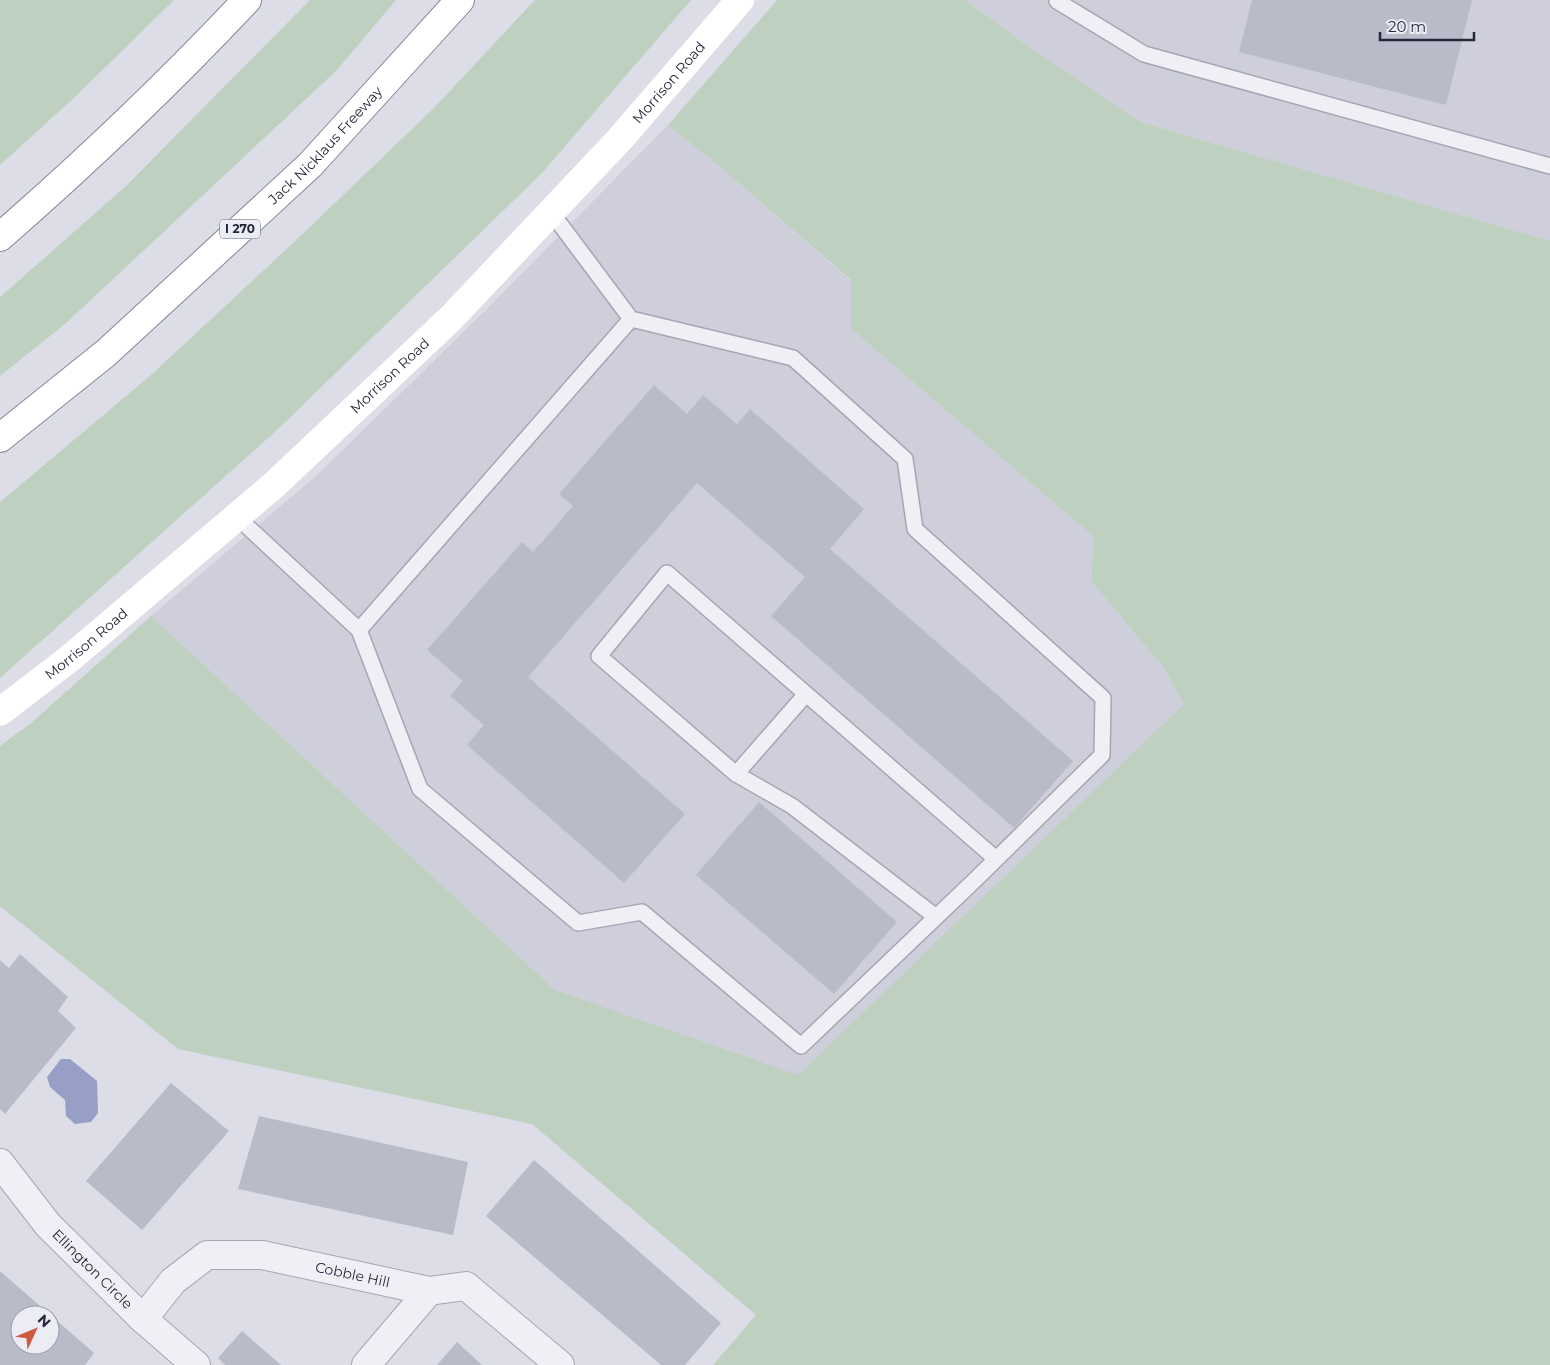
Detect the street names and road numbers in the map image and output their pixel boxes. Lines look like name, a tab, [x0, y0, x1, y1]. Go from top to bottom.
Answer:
street label: Morrison Road	[628, 38, 709, 127]
street label: Jack Nicklaus Freeway	[264, 82, 386, 209]
road number: I 270	[220, 220, 260, 238]
street label: Morrison Road	[346, 334, 433, 417]
street label: Morrison Road	[41, 604, 131, 683]
street label: Ellington Circle	[48, 1225, 137, 1313]
street label: Cobble Hill	[314, 1258, 392, 1291]

